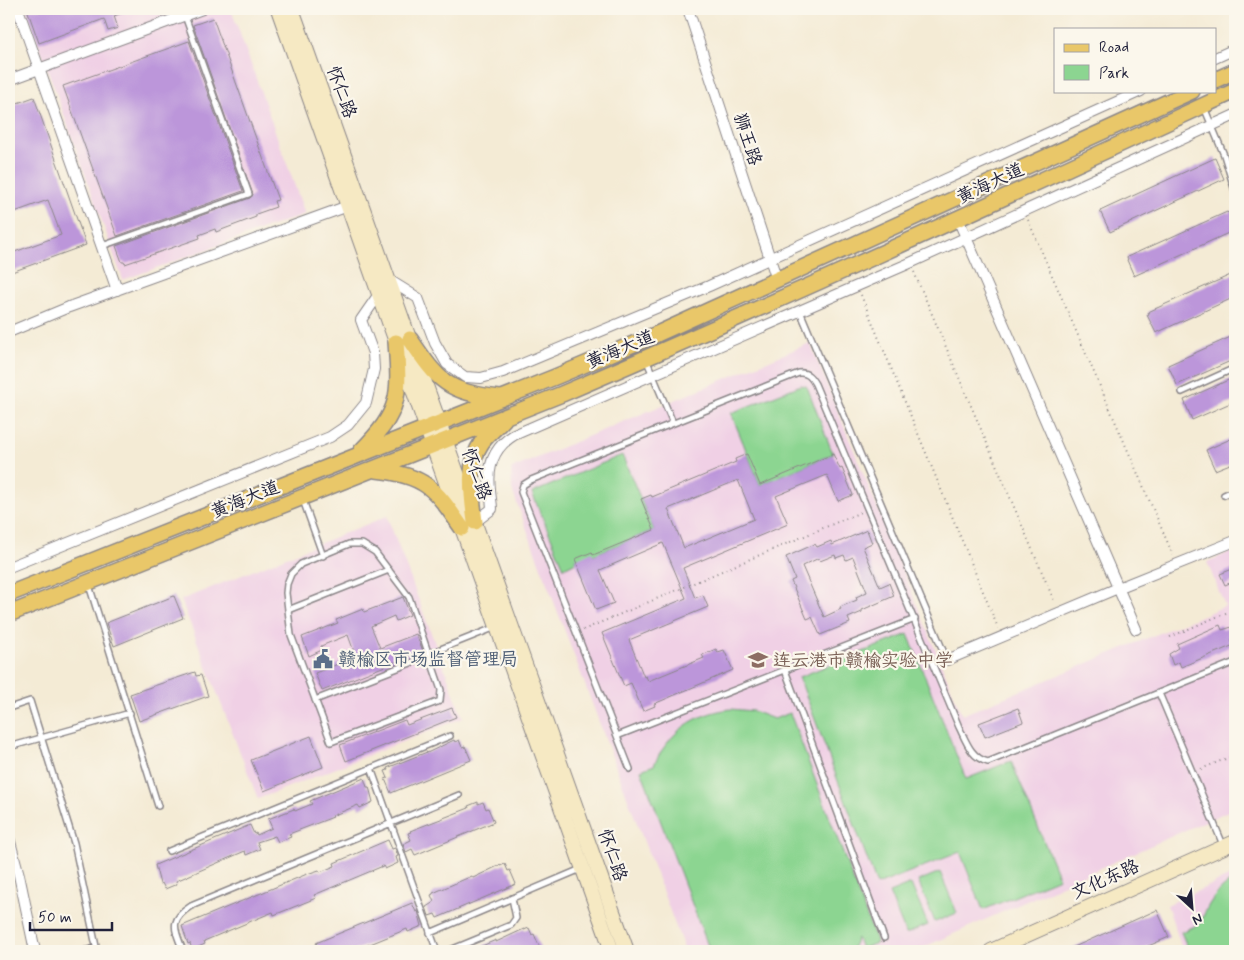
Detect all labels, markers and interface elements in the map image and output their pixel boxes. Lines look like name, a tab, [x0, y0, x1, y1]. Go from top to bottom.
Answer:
legend	[1054, 28, 1216, 92]
text: Road	[1099, 38, 1129, 58]
street label: 怀仁路	[321, 63, 362, 122]
text: Park	[1099, 64, 1129, 84]
street label: 狮王路	[727, 110, 767, 169]
street label: 黄海大道	[953, 158, 1028, 210]
street label: 黄海大道	[583, 325, 658, 375]
street label: 怀仁路	[456, 445, 497, 504]
street label: 黄海大道	[208, 475, 283, 525]
public building icon: 赣榆区市场监督管理局	[312, 648, 334, 670]
place label: 赣榆区市场监督管理局	[338, 648, 518, 672]
school or university icon: 连云港市赣榆实验中学	[747, 649, 769, 671]
place label: 连云港市赣榆实验中学	[773, 649, 953, 673]
street label: 怀仁路	[592, 826, 632, 885]
street label: 文化东路	[1068, 854, 1143, 906]
north arrow	[1166, 882, 1216, 932]
scale bar	[30, 900, 112, 932]
text: 50 m	[38, 908, 72, 928]
text: N	[1189, 909, 1205, 929]

